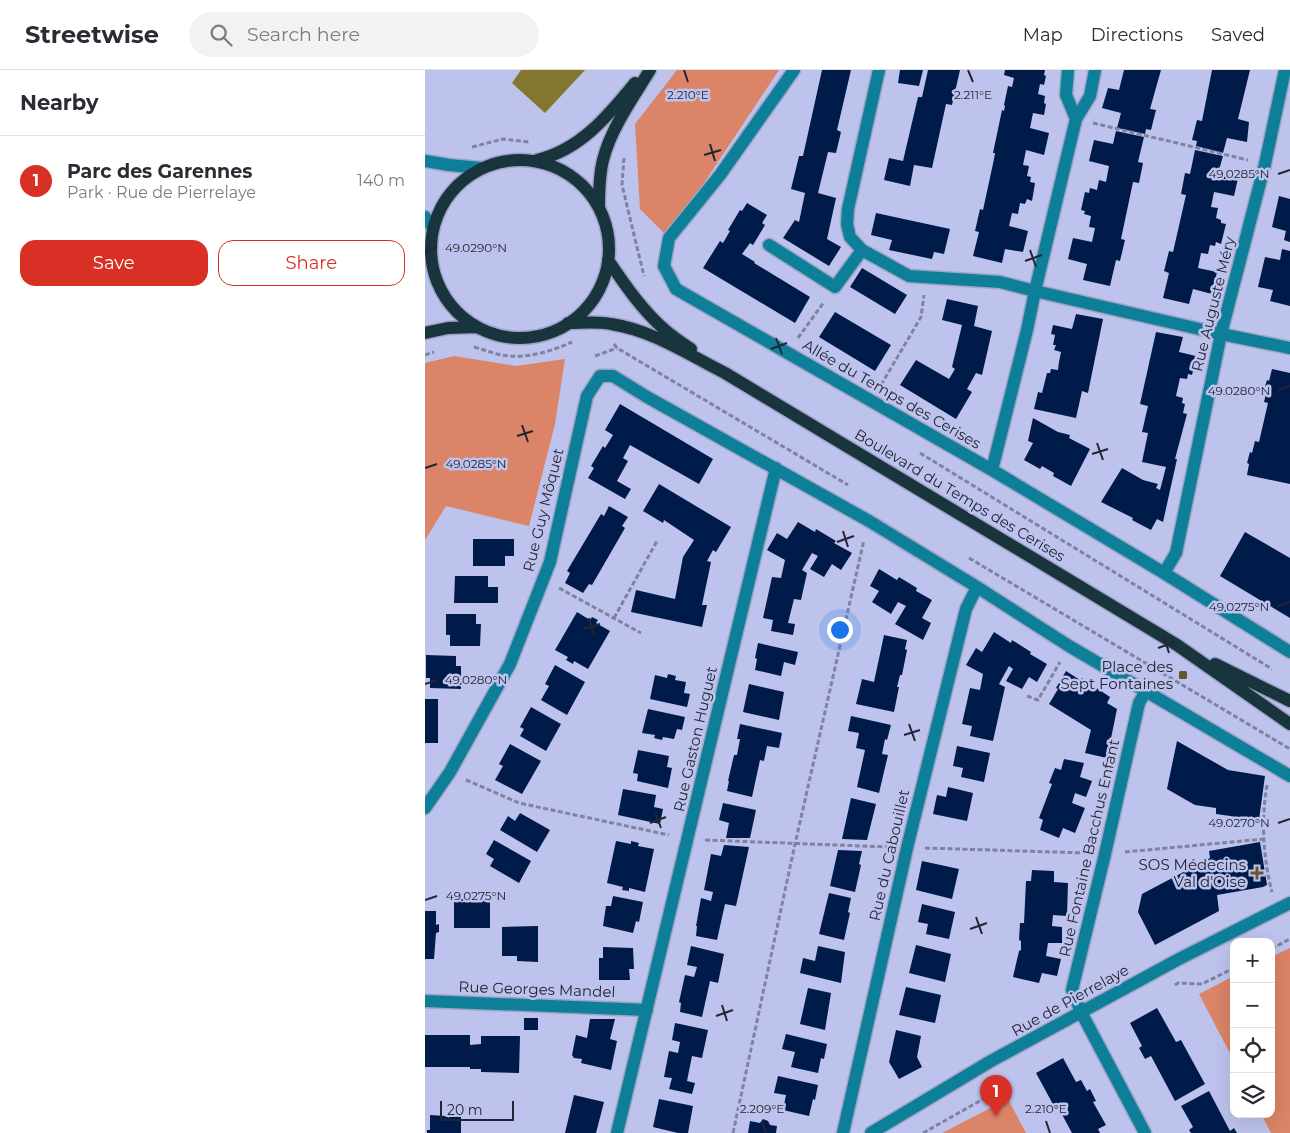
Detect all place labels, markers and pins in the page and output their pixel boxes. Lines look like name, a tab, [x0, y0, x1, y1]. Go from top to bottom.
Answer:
place label: Place des Sept Fontaines	[1061, 657, 1173, 693]
marker: Place des Sept Fontaines	[1177, 669, 1189, 681]
place label: SOS Médecins Val d'Oise	[1139, 855, 1246, 891]
marker: SOS Médecins Val d'Oise	[1250, 866, 1264, 880]
pin: 1	[980, 1075, 1012, 1116]

